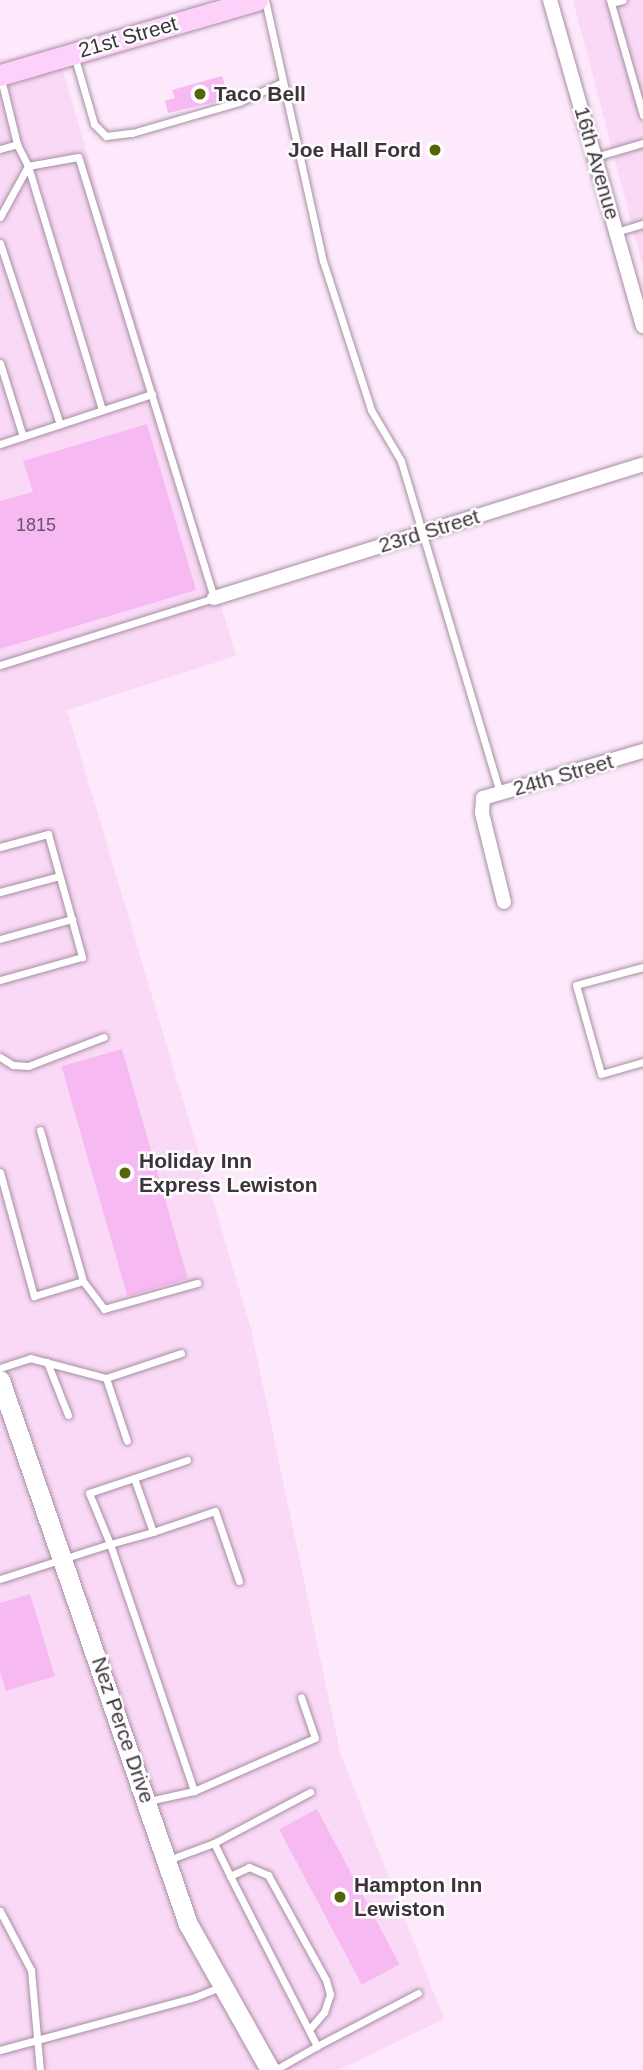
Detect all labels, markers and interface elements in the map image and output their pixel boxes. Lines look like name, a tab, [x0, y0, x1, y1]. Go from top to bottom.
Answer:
street label: 21st Street	[76, 11, 180, 63]
place label: Taco Bell	[214, 81, 306, 107]
marker: Taco Bell	[192, 86, 208, 102]
street label: 16th Avenue	[569, 103, 625, 223]
place label: Joe Hall Ford	[288, 137, 421, 163]
marker: Joe Hall Ford	[427, 142, 443, 158]
street label: 23rd Street	[376, 504, 482, 558]
house number: 1815	[16, 514, 56, 536]
street label: 24th Street	[510, 749, 616, 801]
place label: Holiday Inn Express Lewiston	[139, 1148, 318, 1198]
marker: Holiday Inn Express Lewiston	[117, 1165, 133, 1181]
street label: Nez Perce Drive	[86, 1654, 160, 1806]
place label: Hampton Inn Lewiston	[354, 1872, 482, 1922]
marker: Hampton Inn Lewiston	[332, 1889, 348, 1905]

